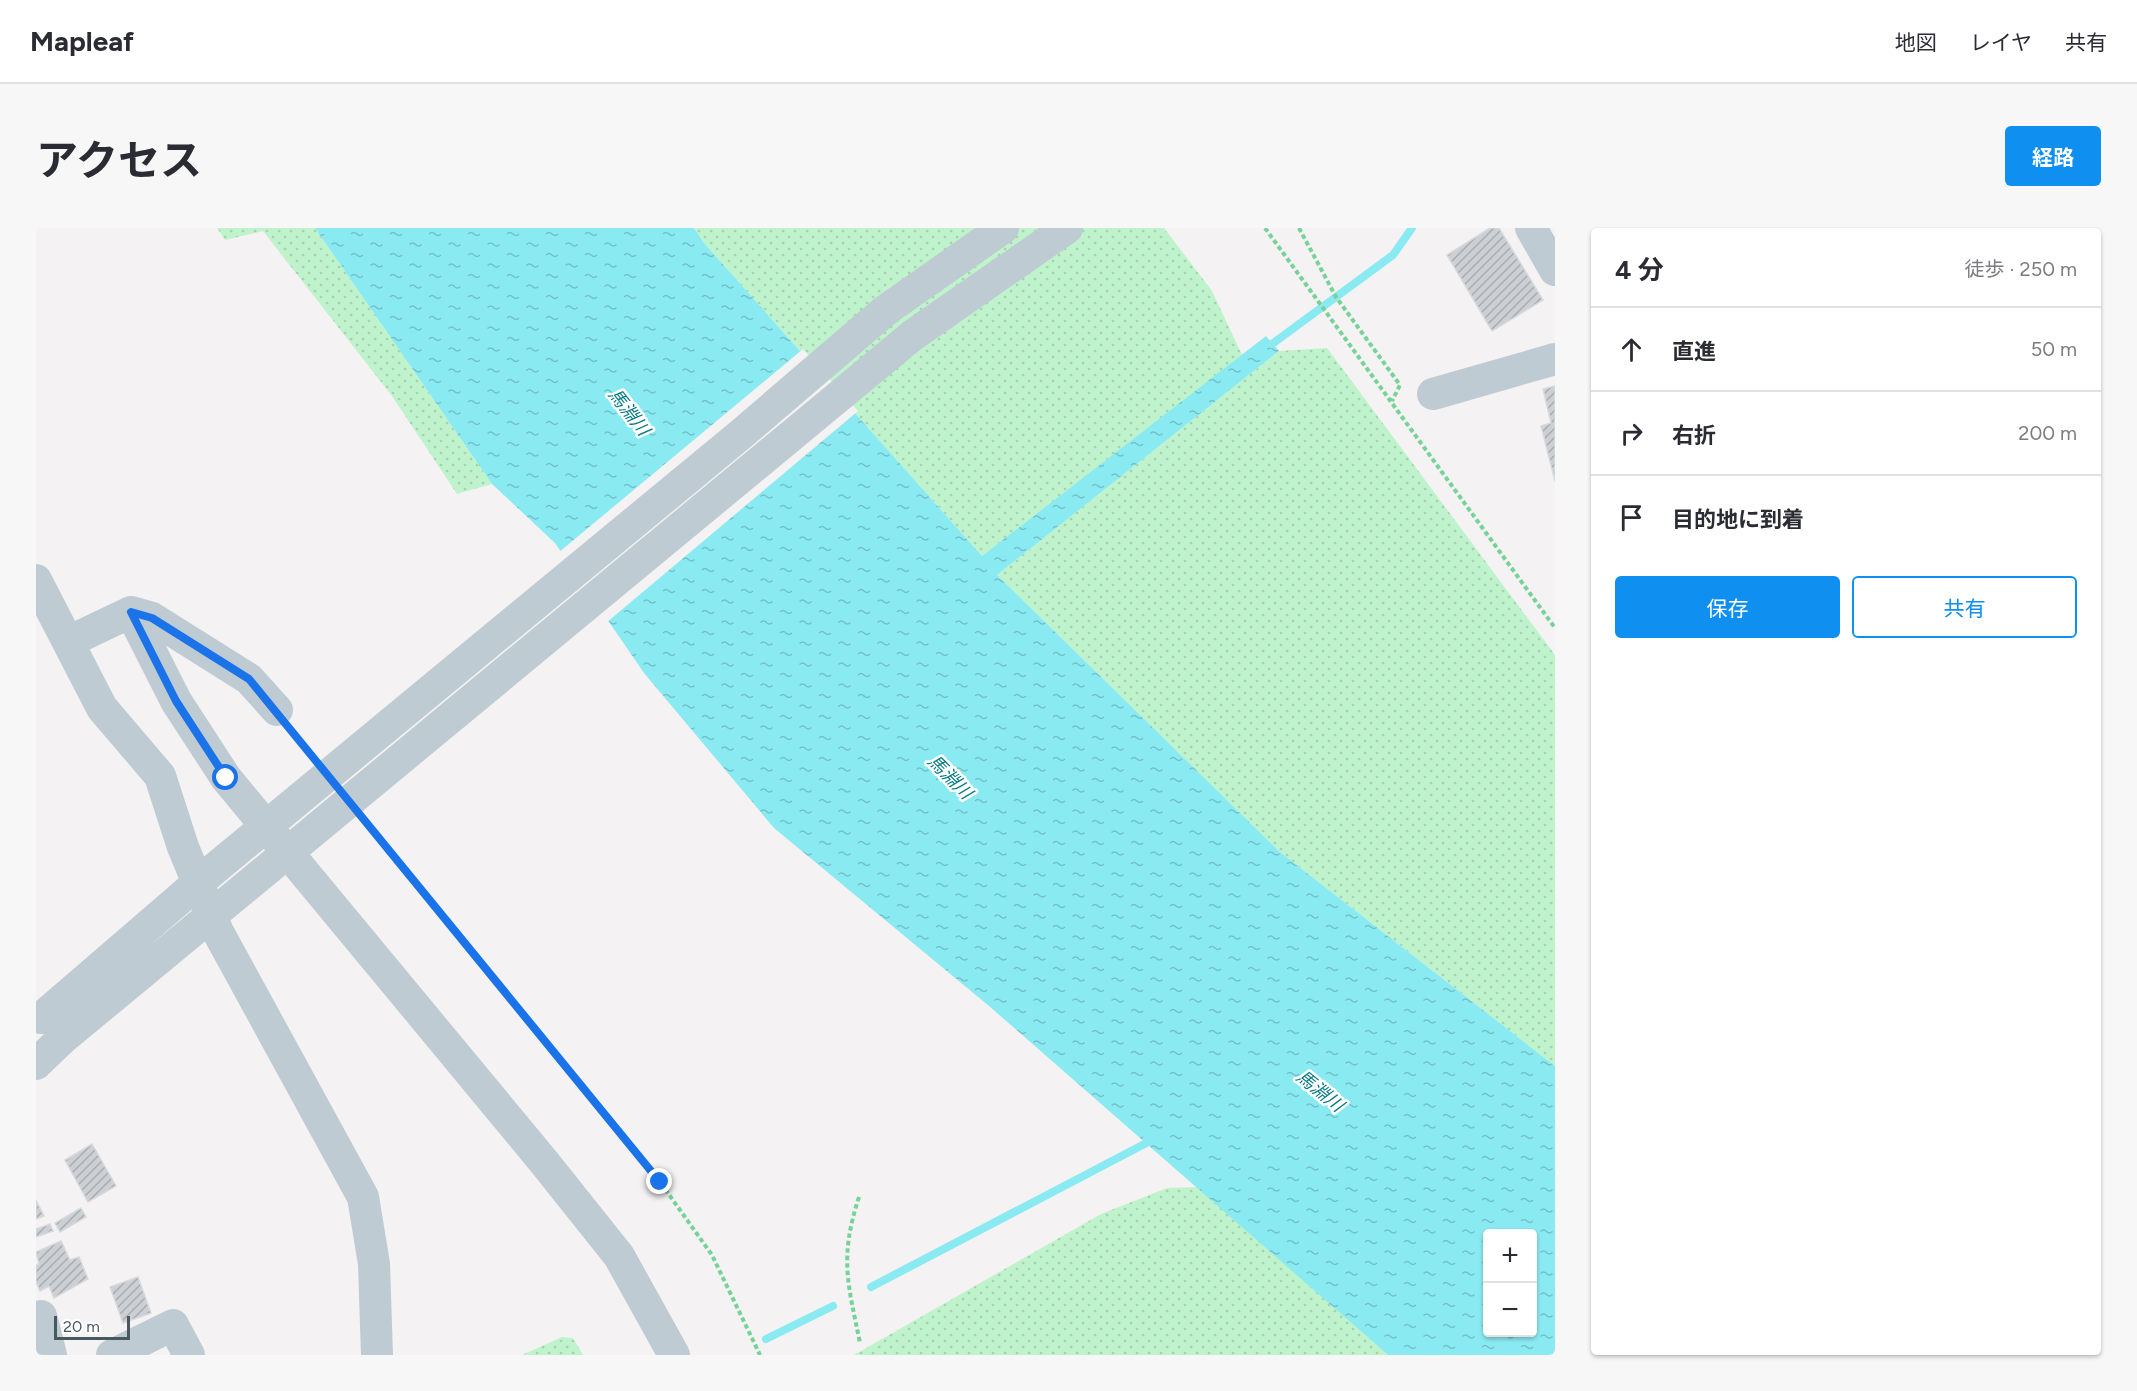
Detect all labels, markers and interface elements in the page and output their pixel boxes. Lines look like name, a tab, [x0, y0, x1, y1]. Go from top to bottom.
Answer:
text: Mapleaf	[30, 24, 134, 58]
text: 地図	[1895, 30, 1937, 55]
text: レイヤ	[1970, 30, 2032, 55]
text: 共有	[2065, 30, 2107, 55]
button: 経路	[2005, 126, 2101, 186]
text: アクセス	[36, 135, 202, 186]
text: 4 分	[1615, 254, 1664, 286]
text: 徒歩 · 250 m	[1965, 257, 2077, 281]
icon: ahead	[1615, 333, 1648, 366]
text: 50 m	[2031, 337, 2077, 361]
text: 直進	[1672, 338, 1716, 365]
water label: 馬淵川	[604, 384, 656, 442]
icon: right	[1615, 417, 1648, 450]
text: 200 m	[2018, 421, 2077, 445]
text: 右折	[1672, 422, 1716, 449]
icon: arrive	[1615, 501, 1648, 534]
text: 目的地に到着	[1672, 506, 1804, 533]
button: 保存	[1615, 576, 1840, 638]
button: 共有	[1852, 576, 2077, 638]
water label: 馬淵川	[923, 750, 978, 805]
route start	[212, 764, 238, 790]
water label: 馬淵川	[1292, 1065, 1349, 1118]
route end	[646, 1168, 672, 1194]
map controls	[1483, 1229, 1537, 1337]
button: +	[1483, 1229, 1537, 1283]
button: −	[1483, 1283, 1537, 1337]
scale bar	[54, 1313, 130, 1340]
text: 20 m	[63, 1317, 100, 1336]

